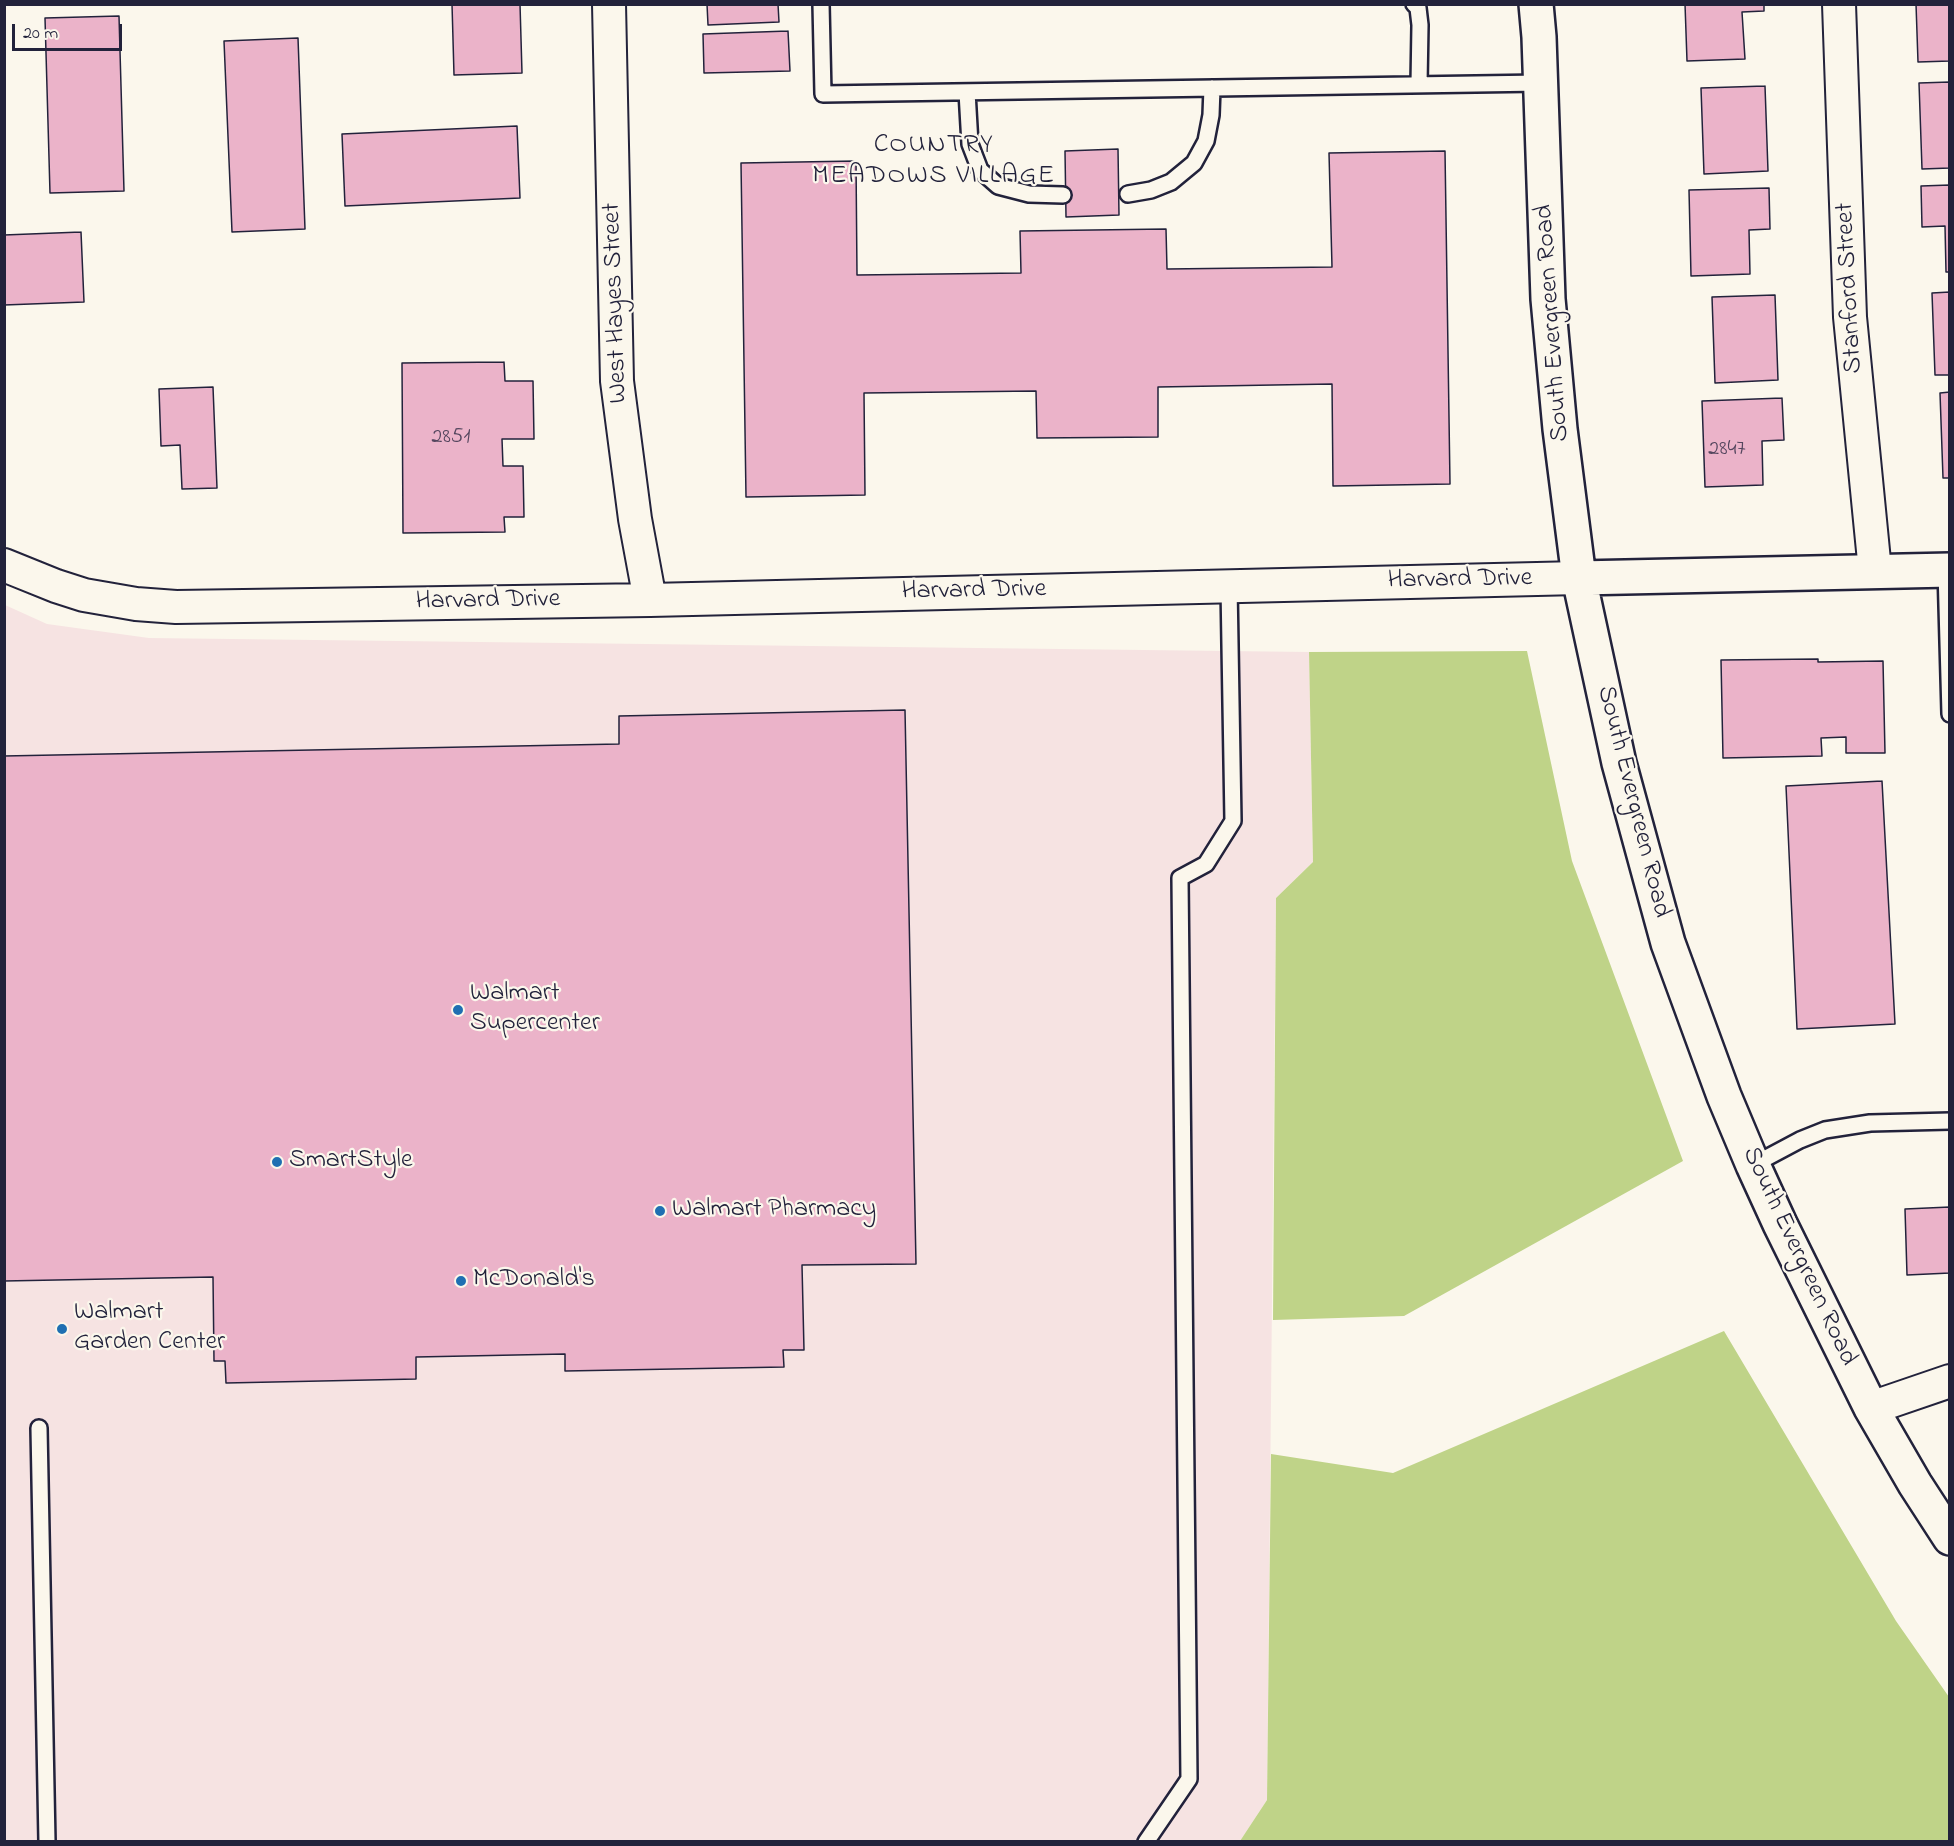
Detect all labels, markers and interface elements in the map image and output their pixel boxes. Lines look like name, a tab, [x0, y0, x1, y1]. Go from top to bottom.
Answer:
scale bar	[15, 12, 124, 50]
text: 20 m	[23, 21, 58, 47]
district label: COUNTRY MEADOWS VILLAGE	[812, 131, 1056, 194]
street label: West Hayes Street	[598, 202, 636, 404]
street label: Stanford Street	[1831, 202, 1871, 374]
street label: South Evergreen Road	[1530, 203, 1578, 443]
house number: 2851	[432, 425, 470, 451]
house number: 2847	[1708, 437, 1746, 463]
street label: Harvard Drive	[1387, 564, 1533, 598]
street label: Harvard Drive	[901, 575, 1047, 609]
street label: Harvard Drive	[415, 585, 561, 619]
street label: South Evergreen Road	[1588, 683, 1676, 921]
place label: Walmart Supercenter	[470, 979, 600, 1040]
marker: Walmart Supercenter	[451, 1003, 465, 1017]
street label: South Evergreen Road	[1734, 1143, 1862, 1371]
place label: SmartStyle	[289, 1146, 413, 1178]
marker: SmartStyle	[270, 1155, 284, 1169]
place label: Walmart Pharmacy	[672, 1195, 876, 1227]
marker: Walmart Pharmacy	[653, 1204, 667, 1218]
place label: McDonald's	[473, 1265, 595, 1297]
marker: McDonald's	[454, 1274, 468, 1288]
place label: Walmart Garden Center	[74, 1298, 225, 1360]
marker: Walmart Garden Center	[55, 1322, 69, 1336]

